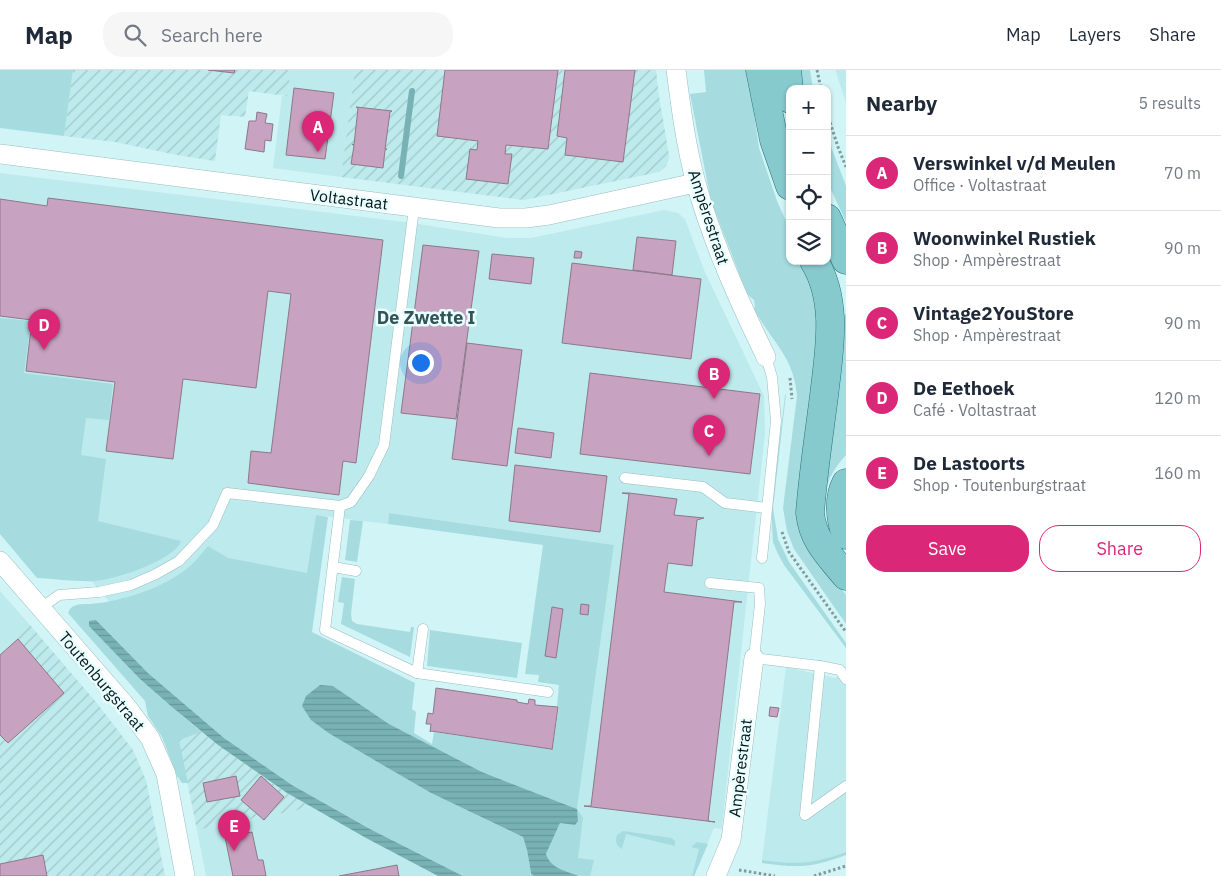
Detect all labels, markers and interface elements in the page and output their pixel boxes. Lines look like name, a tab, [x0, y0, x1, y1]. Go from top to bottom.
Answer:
search box	[103, 12, 453, 57]
text: Map	[25, 19, 73, 51]
icon: search	[121, 21, 149, 49]
text: Search here	[161, 23, 263, 47]
text: Map	[1006, 23, 1041, 46]
text: Layers	[1069, 23, 1121, 46]
text: Share	[1149, 23, 1196, 46]
map controls	[786, 85, 831, 265]
button: +	[786, 85, 831, 130]
text: Nearby	[866, 89, 937, 117]
text: 5 results	[1138, 93, 1201, 113]
pin: A	[302, 111, 334, 152]
button: −	[786, 130, 831, 175]
text: Verswinkel v/d Meulen	[913, 151, 1116, 175]
text: A	[877, 163, 887, 183]
text: 70 m	[1164, 163, 1201, 183]
street label: Ampèrestraat	[684, 167, 734, 267]
button: locate	[786, 175, 831, 220]
text: Office · Voltastraat	[913, 175, 1047, 195]
street label: Voltastraat	[309, 184, 389, 214]
button: layers	[786, 220, 831, 265]
text: Woonwinkel Rustiek	[913, 226, 1096, 250]
text: B	[877, 238, 887, 258]
text: 90 m	[1164, 238, 1201, 258]
text: Shop · Ampèrestraat	[913, 250, 1061, 270]
text: Vintage2YouStore	[913, 301, 1074, 325]
district label: De Zwette I	[377, 306, 475, 329]
pin: D	[28, 309, 60, 350]
text: C	[877, 313, 887, 333]
text: 90 m	[1164, 313, 1201, 333]
text: Shop · Ampèrestraat	[913, 325, 1061, 345]
your location	[408, 350, 434, 376]
pin: B	[698, 358, 730, 399]
text: De Eethoek	[913, 376, 1014, 400]
text: D	[876, 388, 888, 408]
text: 120 m	[1154, 388, 1201, 408]
text: Café · Voltastraat	[913, 400, 1037, 420]
pin: C	[693, 415, 725, 456]
text: De Lastoorts	[913, 451, 1025, 475]
text: E	[877, 463, 887, 483]
text: 160 m	[1154, 463, 1201, 483]
text: Shop · Toutenburgstraat	[913, 475, 1086, 495]
button: Save	[866, 525, 1029, 572]
button: Share	[1039, 525, 1201, 572]
street label: Toutenburgstraat	[55, 627, 149, 735]
street label: Ampèrestraat	[724, 718, 756, 818]
pin: E	[218, 810, 250, 851]

